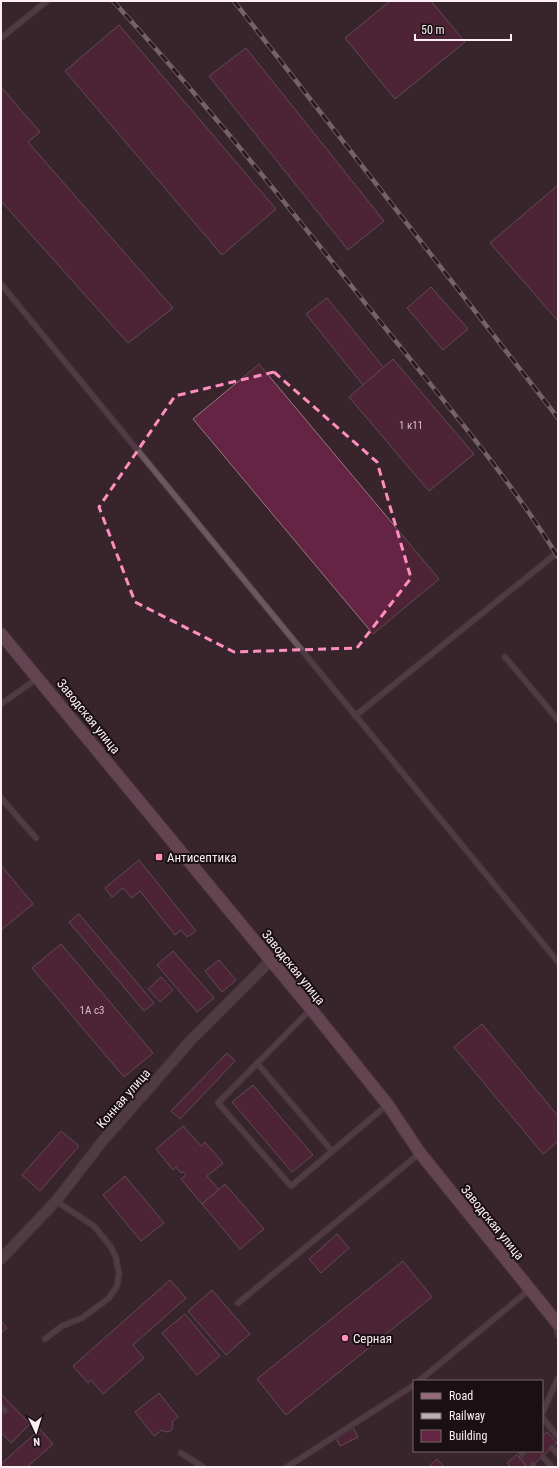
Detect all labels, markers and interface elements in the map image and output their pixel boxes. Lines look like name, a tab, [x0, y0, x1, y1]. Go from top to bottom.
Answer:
scale bar	[415, 16, 511, 42]
text: 50 m	[421, 23, 445, 37]
house number: 1 к11	[399, 419, 423, 432]
street label: Заводская улица	[54, 676, 123, 757]
place label: Антисептика	[167, 850, 237, 865]
marker: Антисептика	[154, 852, 164, 862]
street label: Заводская улица	[259, 927, 328, 1008]
house number: 1А с3	[80, 1004, 104, 1017]
street label: Конная улица	[94, 1066, 153, 1131]
street label: Заводская улица	[458, 1182, 527, 1263]
place label: Серная	[353, 1331, 392, 1346]
marker: Серная	[340, 1333, 350, 1343]
legend	[413, 1380, 543, 1452]
text: Road	[449, 1389, 473, 1403]
text: Railway	[449, 1409, 485, 1423]
north arrow	[16, 1412, 56, 1452]
text: Building	[449, 1429, 487, 1443]
text: N	[33, 1435, 40, 1448]

